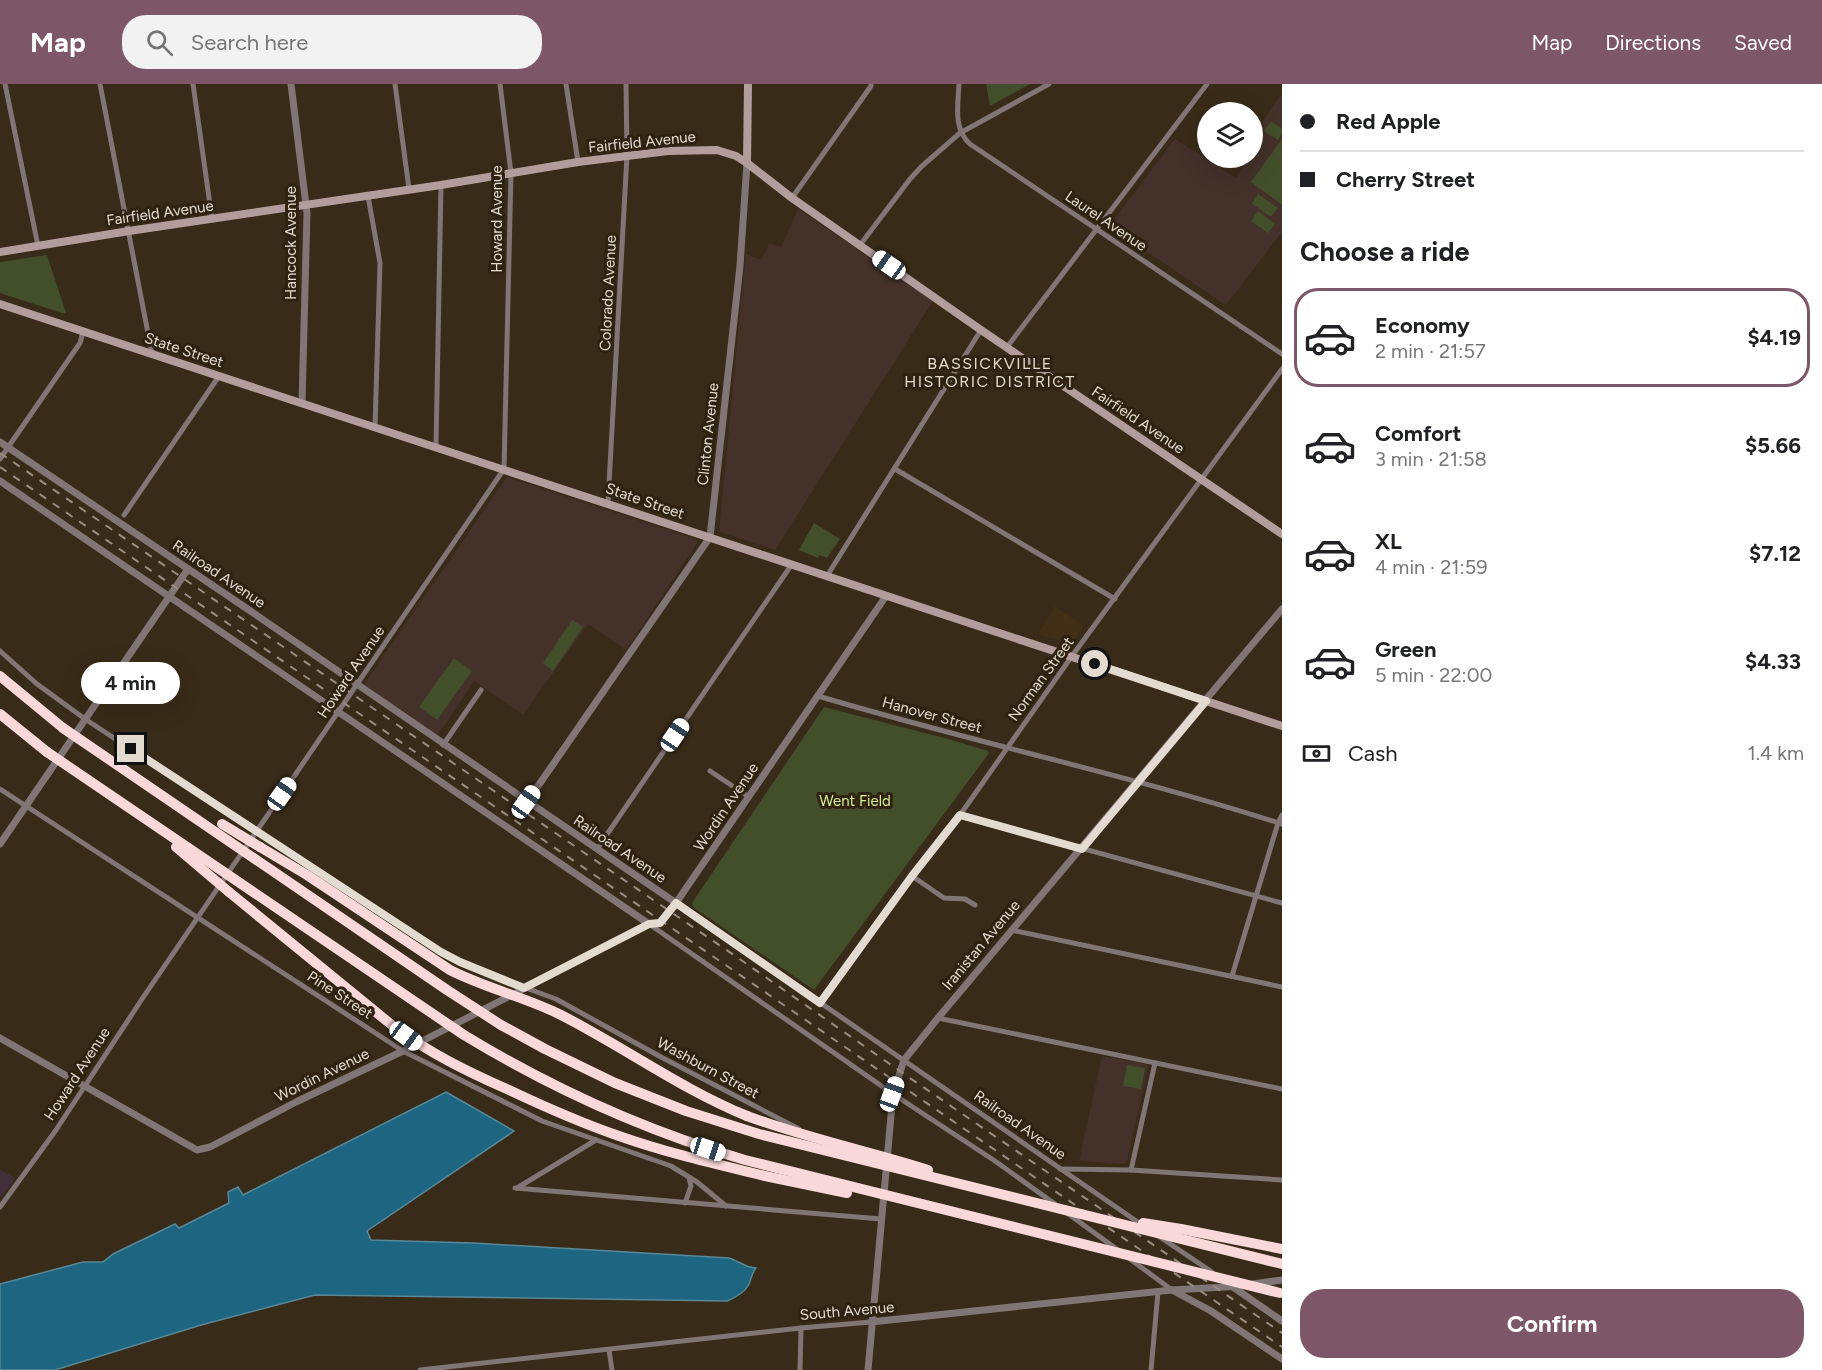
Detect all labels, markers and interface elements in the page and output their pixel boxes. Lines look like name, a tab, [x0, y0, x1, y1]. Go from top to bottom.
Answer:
search box	[122, 15, 542, 69]
text: Map	[30, 25, 86, 59]
icon: search	[143, 26, 176, 59]
text: Search here	[191, 29, 308, 56]
text: Map	[1531, 30, 1572, 55]
text: Directions	[1605, 30, 1701, 55]
text: Saved	[1734, 30, 1792, 55]
map controls	[1197, 102, 1263, 168]
button: layers	[1197, 102, 1263, 168]
text: Red Apple	[1336, 108, 1440, 135]
street label: Fairfield Avenue	[587, 127, 697, 157]
street label: Howard Avenue	[488, 165, 506, 273]
text: Cherry Street	[1336, 166, 1475, 193]
street label: Hancock Avenue	[282, 186, 300, 300]
street label: Laurel Avenue	[1062, 187, 1150, 255]
street label: Fairfield Avenue	[105, 197, 215, 229]
street label: Colorado Avenue	[596, 235, 620, 351]
text: Choose a ride	[1300, 235, 1469, 268]
car	[869, 247, 909, 283]
icon: car	[1303, 311, 1357, 365]
text: Economy	[1375, 312, 1470, 339]
text: $4.19	[1747, 324, 1801, 351]
street label: State Street	[142, 329, 226, 371]
text: 2 min · 21:57	[1375, 339, 1486, 363]
district label: BASSICKVILLE HISTORIC DISTRICT	[904, 354, 1076, 391]
street label: Clinton Avenue	[694, 382, 722, 486]
street label: Fairfield Avenue	[1088, 382, 1188, 458]
icon: car	[1303, 419, 1357, 473]
text: Comfort	[1375, 420, 1461, 447]
text: $5.66	[1745, 432, 1801, 459]
text: 3 min · 21:58	[1375, 447, 1487, 471]
street label: State Street	[603, 479, 687, 523]
icon: car	[1303, 527, 1357, 581]
text: XL	[1375, 528, 1402, 555]
street label: Railroad Avenue	[169, 536, 269, 612]
text: $7.12	[1749, 540, 1801, 567]
text: 4 min · 21:59	[1375, 555, 1487, 579]
street label: Howard Avenue	[314, 622, 388, 722]
street label: Norman Street	[1004, 633, 1078, 725]
icon: car	[1303, 635, 1357, 689]
text: Green	[1375, 636, 1437, 663]
text: $4.33	[1745, 648, 1801, 675]
route start	[1081, 650, 1108, 677]
callout: 4 min	[82, 662, 180, 704]
text: 5 min · 22:00	[1375, 663, 1492, 687]
text: 4 min	[105, 671, 156, 695]
street label: Hanover Street	[880, 693, 984, 737]
car	[657, 715, 693, 755]
route end	[117, 735, 144, 762]
icon: cash	[1300, 737, 1333, 770]
text: Cash	[1348, 740, 1398, 767]
text: 1.4 km	[1748, 741, 1804, 765]
street label: Wordin Avenue	[690, 759, 762, 855]
car	[264, 774, 300, 814]
car	[508, 782, 544, 822]
park label: Went Field	[819, 792, 891, 810]
street label: Railroad Avenue	[570, 811, 670, 887]
street label: Iranistan Avenue	[938, 896, 1024, 994]
street label: Pine Street	[304, 967, 376, 1023]
car	[386, 1018, 426, 1054]
street label: Howard Avenue	[40, 1024, 114, 1124]
street label: Washburn Street	[654, 1034, 762, 1103]
street label: Wordin Avenue	[272, 1044, 372, 1106]
car	[877, 1074, 907, 1114]
street label: Railroad Avenue	[970, 1087, 1070, 1163]
car	[688, 1135, 728, 1163]
button: Confirm	[1300, 1289, 1804, 1358]
street label: South Avenue	[799, 1298, 895, 1324]

